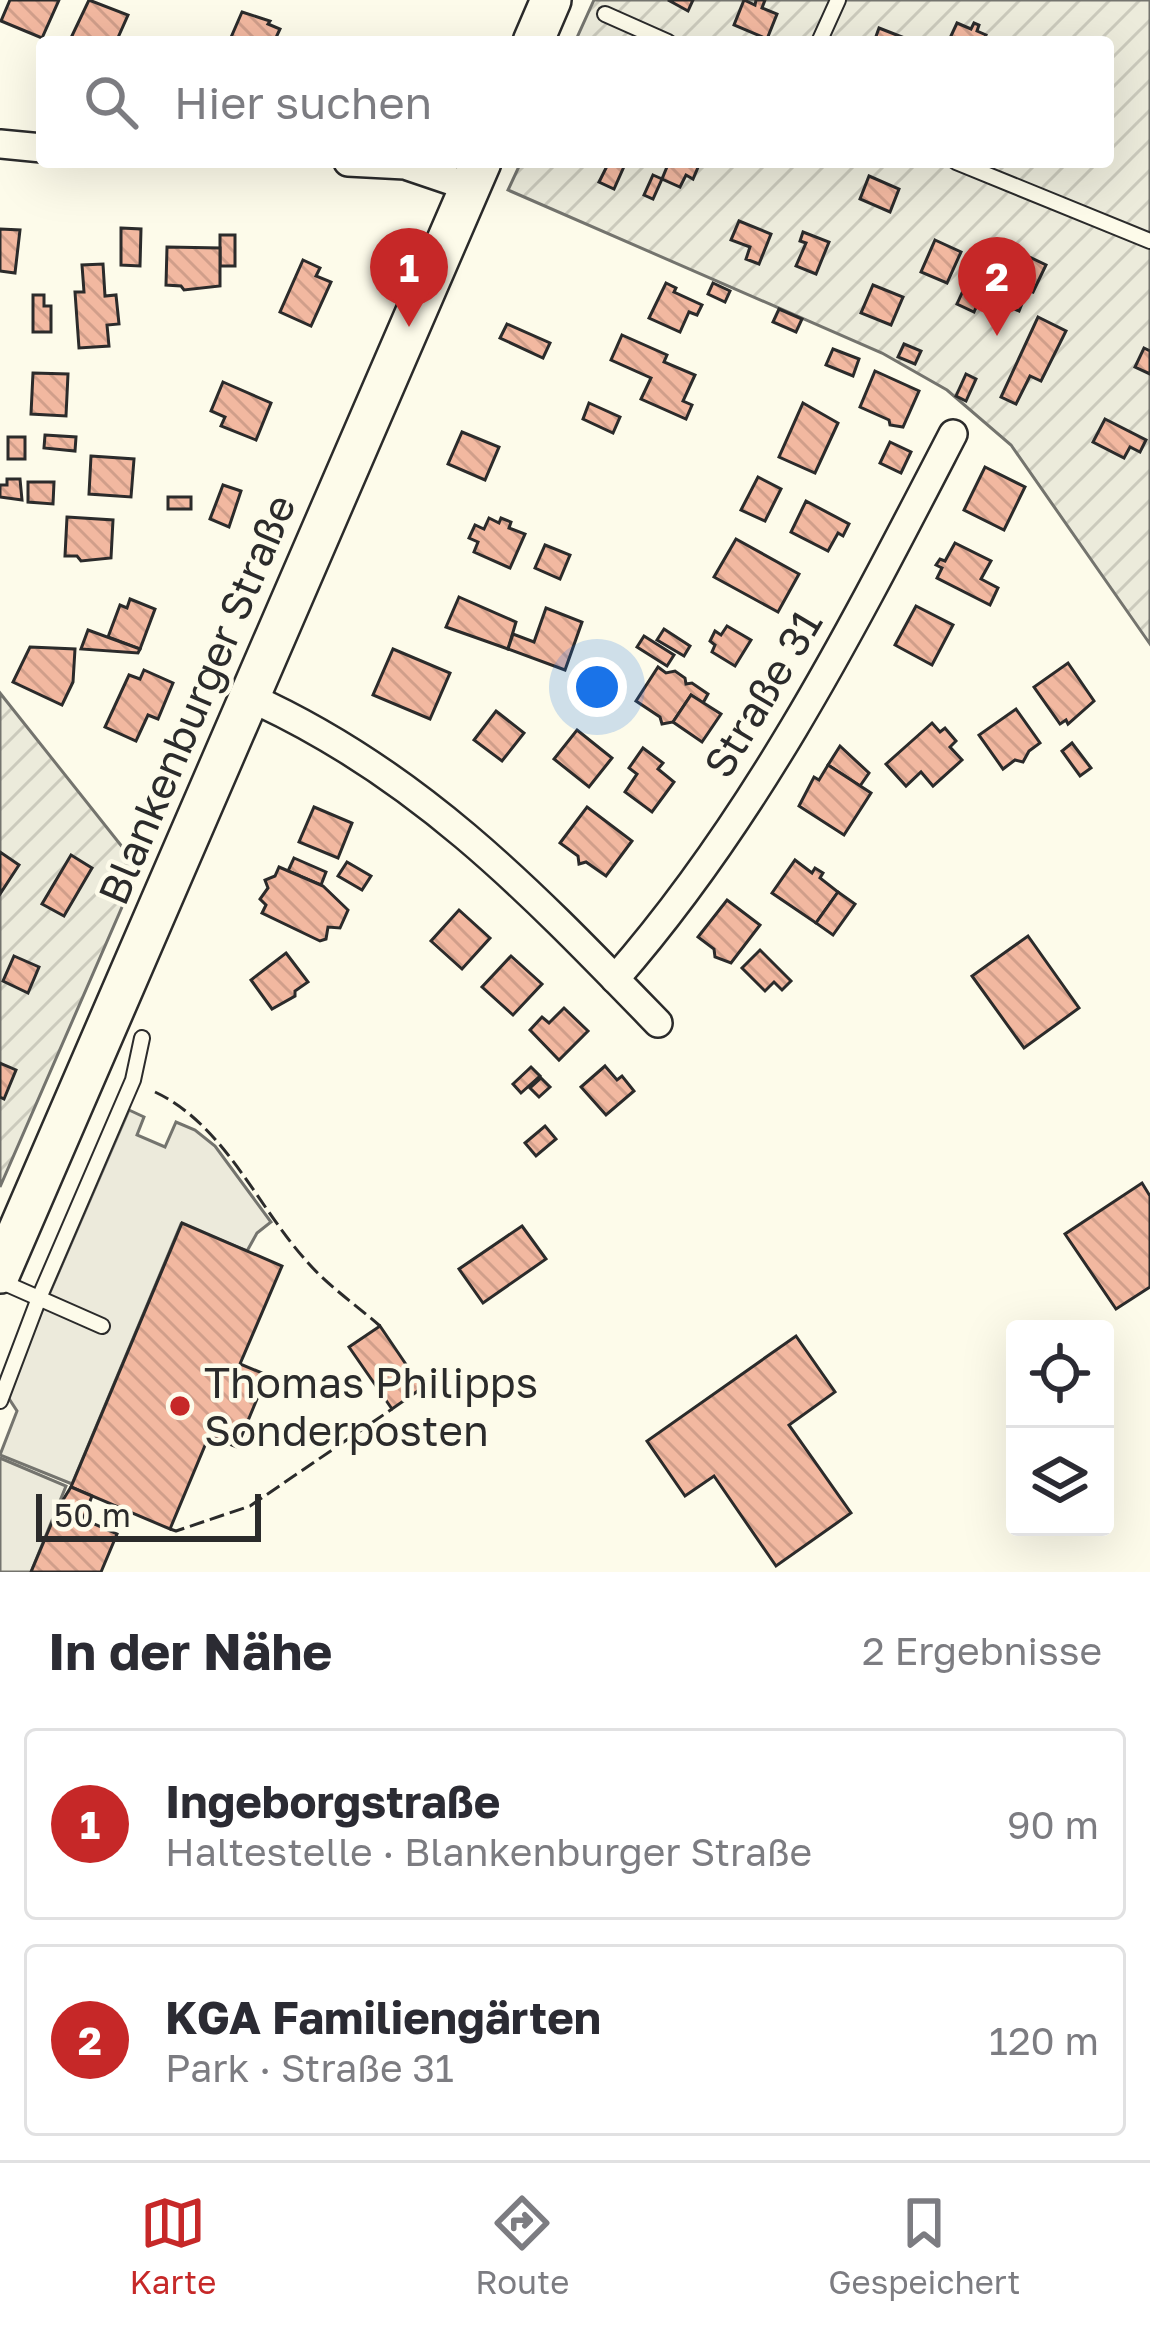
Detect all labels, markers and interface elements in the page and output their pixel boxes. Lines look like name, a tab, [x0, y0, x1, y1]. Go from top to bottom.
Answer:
search box	[36, 36, 1114, 168]
icon: search	[78, 69, 144, 135]
text: Hier suchen	[174, 75, 432, 129]
pin: 1	[370, 228, 448, 327]
pin: 2	[958, 237, 1036, 336]
street label: Blankenburger Straße	[87, 487, 305, 911]
street label: Straße 31	[692, 600, 832, 786]
your location	[567, 657, 627, 717]
map controls	[1006, 1320, 1114, 1536]
button: locate	[1006, 1320, 1114, 1428]
place label: Thomas Philipps Sonderposten	[204, 1357, 538, 1455]
marker: Thomas Philipps Sonderposten	[167, 1393, 193, 1419]
button: layers	[1006, 1428, 1114, 1536]
scale bar	[36, 1488, 261, 1541]
text: 50 m	[54, 1495, 131, 1534]
text: In der Nähe	[48, 1620, 332, 1681]
text: 2 Ergebnisse	[862, 1627, 1102, 1674]
text: Ingeborgstraße	[165, 1774, 500, 1828]
text: 1	[80, 1801, 100, 1848]
text: 90 m	[1007, 1801, 1099, 1848]
text: Haltestelle · Blankenburger Straße	[165, 1828, 812, 1875]
text: KGA Familiengärten	[165, 1990, 601, 2044]
text: 2	[78, 2017, 102, 2064]
text: 120 m	[989, 2017, 1099, 2064]
text: Park · Straße 31	[165, 2044, 454, 2091]
tab: Karte	[129, 2190, 216, 2301]
tab: Route	[475, 2190, 569, 2301]
tab: Gespeichert	[828, 2190, 1021, 2301]

